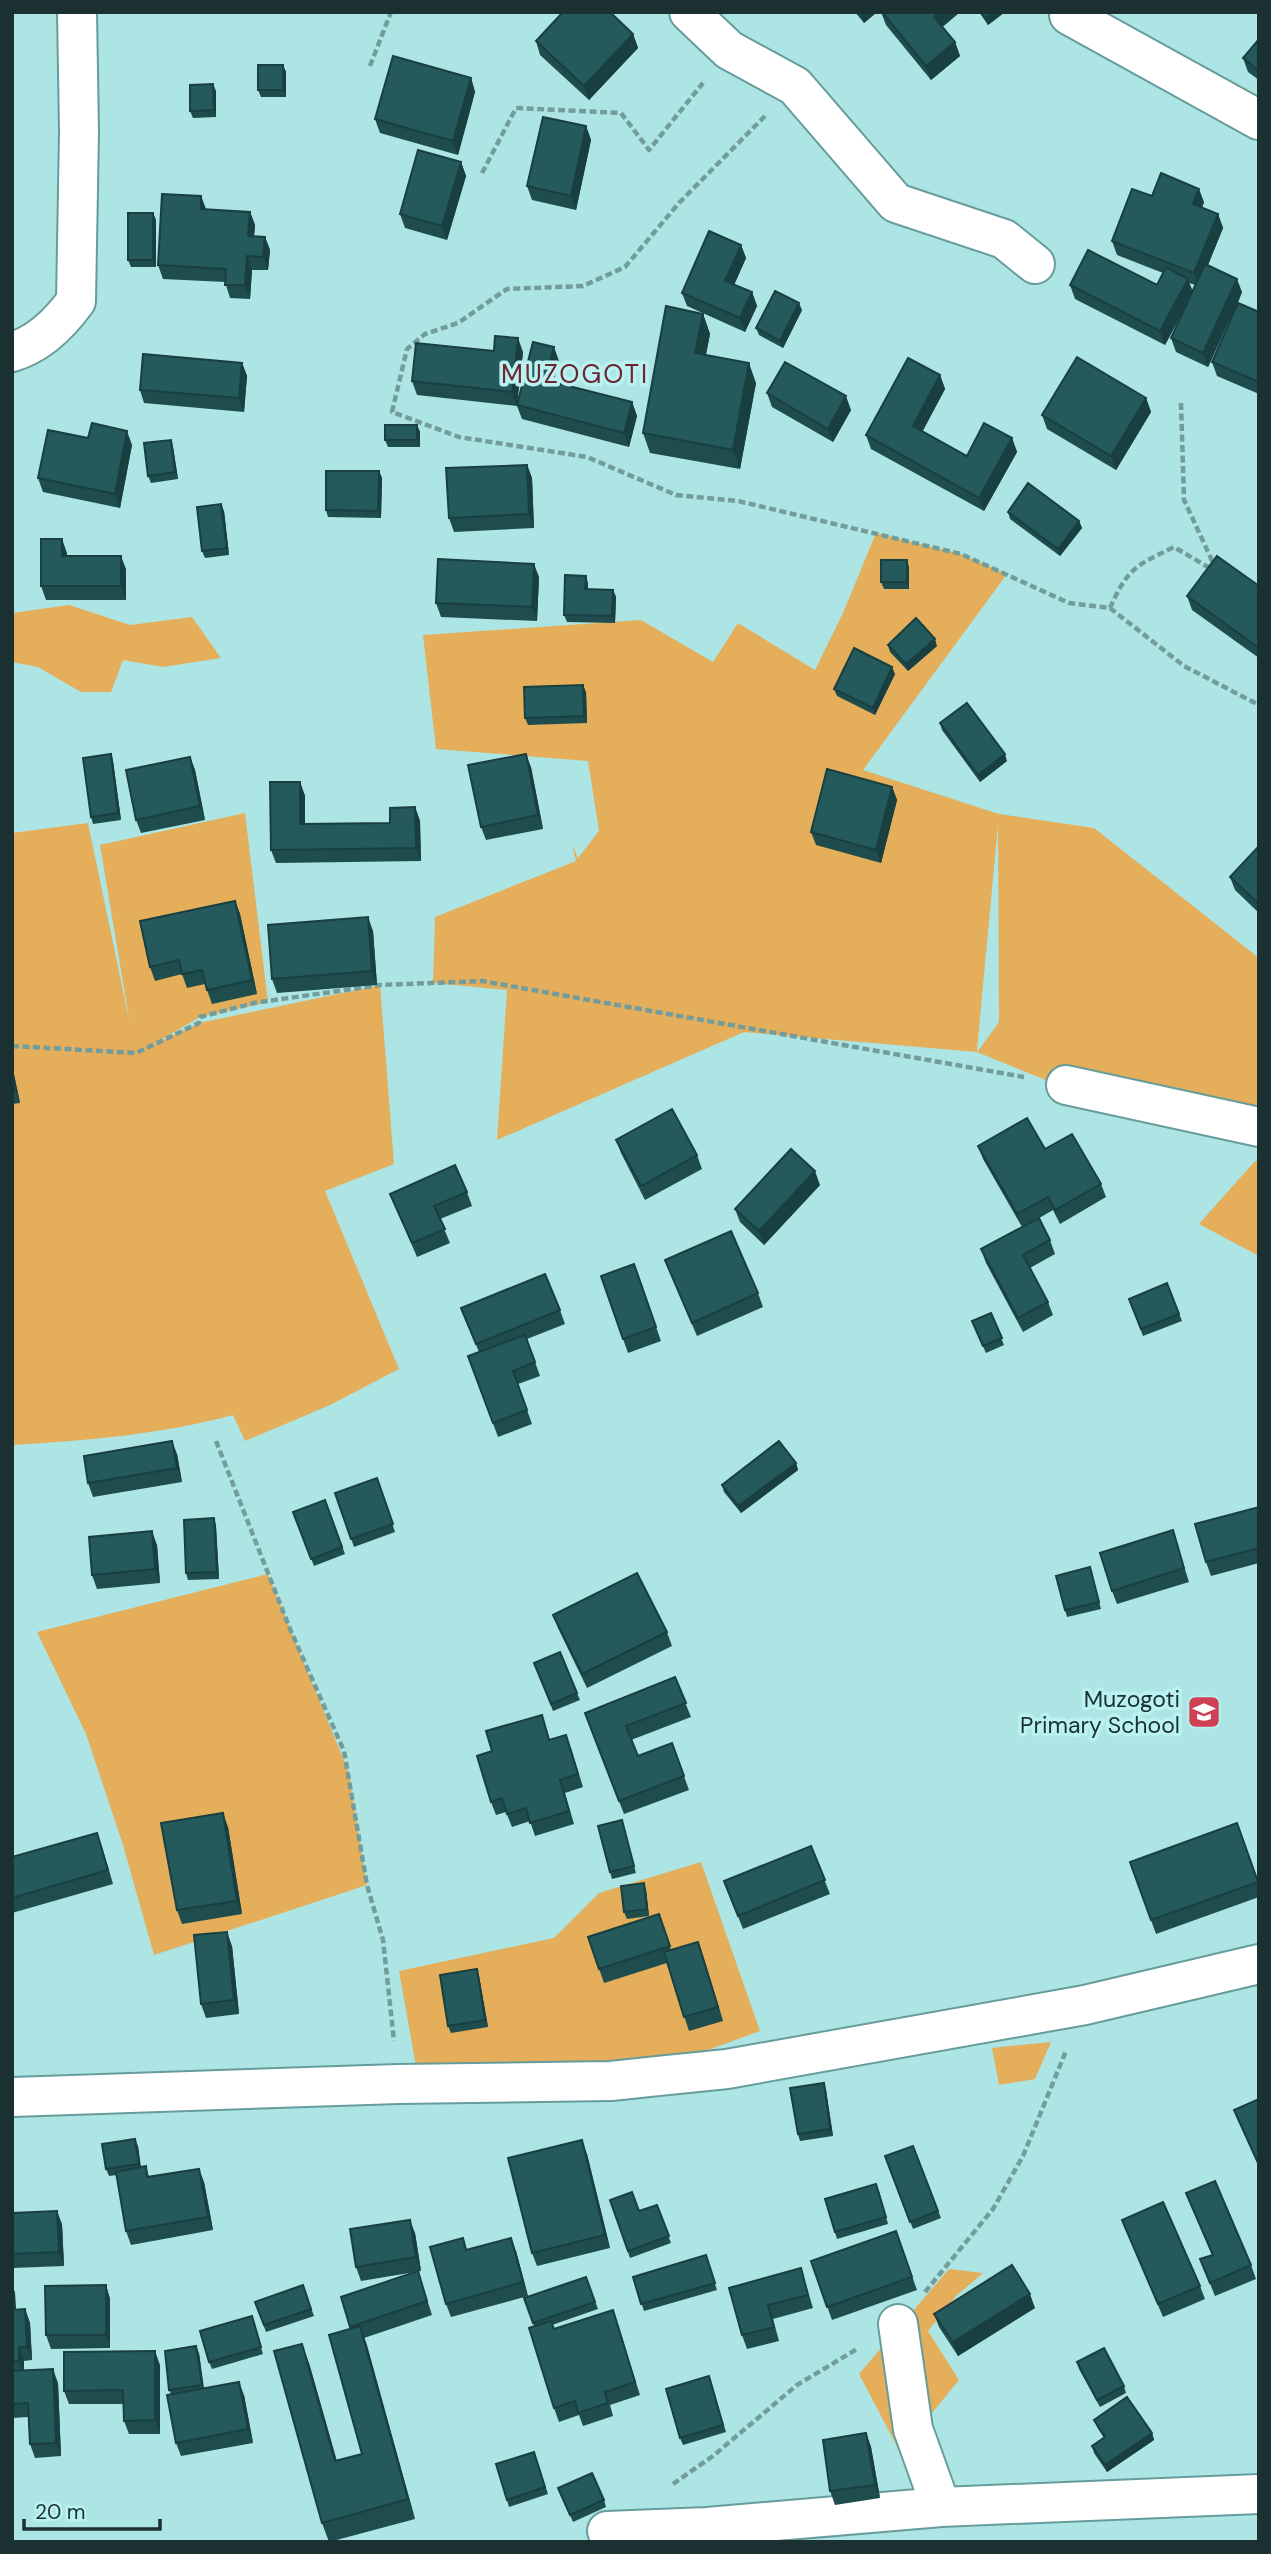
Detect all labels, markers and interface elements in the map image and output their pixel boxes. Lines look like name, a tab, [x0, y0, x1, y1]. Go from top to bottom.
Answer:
district label: MUZOGOTI	[501, 357, 649, 391]
place label: Muzogoti Primary School	[1020, 1684, 1180, 1740]
school or university icon: Muzogoti Primary School	[1185, 1693, 1223, 1731]
scale bar	[24, 2488, 161, 2532]
text: 20 m	[35, 2498, 86, 2526]

